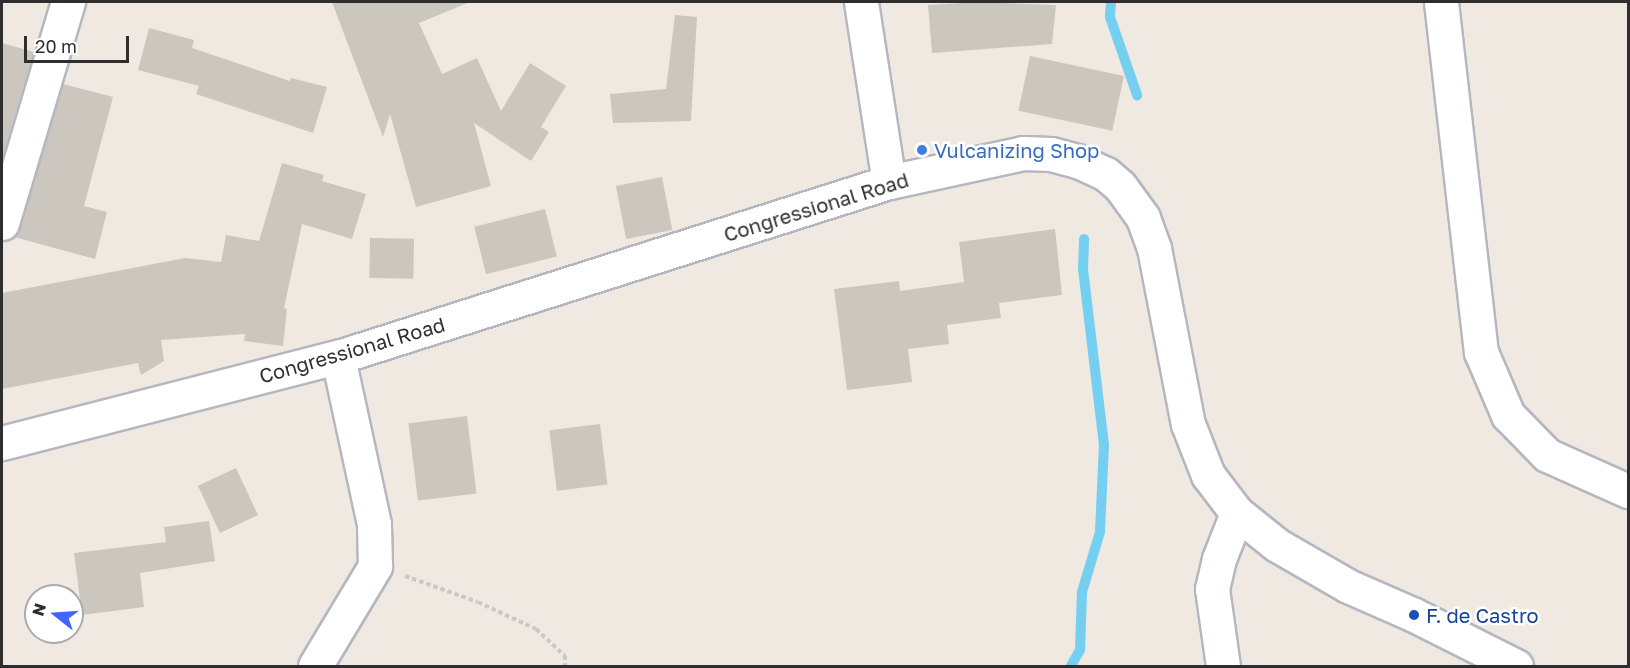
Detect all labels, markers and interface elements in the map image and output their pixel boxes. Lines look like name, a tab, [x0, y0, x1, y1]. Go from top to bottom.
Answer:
scale bar	[27, 24, 132, 62]
text: 20 m	[35, 35, 77, 57]
place label: Vulcanizing Shop	[934, 138, 1099, 162]
marker: Vulcanizing Shop	[915, 143, 929, 157]
street label: Congressional Road	[721, 167, 911, 247]
street label: Congressional Road	[256, 312, 448, 388]
north arrow	[24, 584, 84, 644]
text: N	[27, 601, 50, 618]
place label: F. de Castro	[1426, 603, 1538, 627]
marker: F. de Castro	[1407, 608, 1421, 622]

